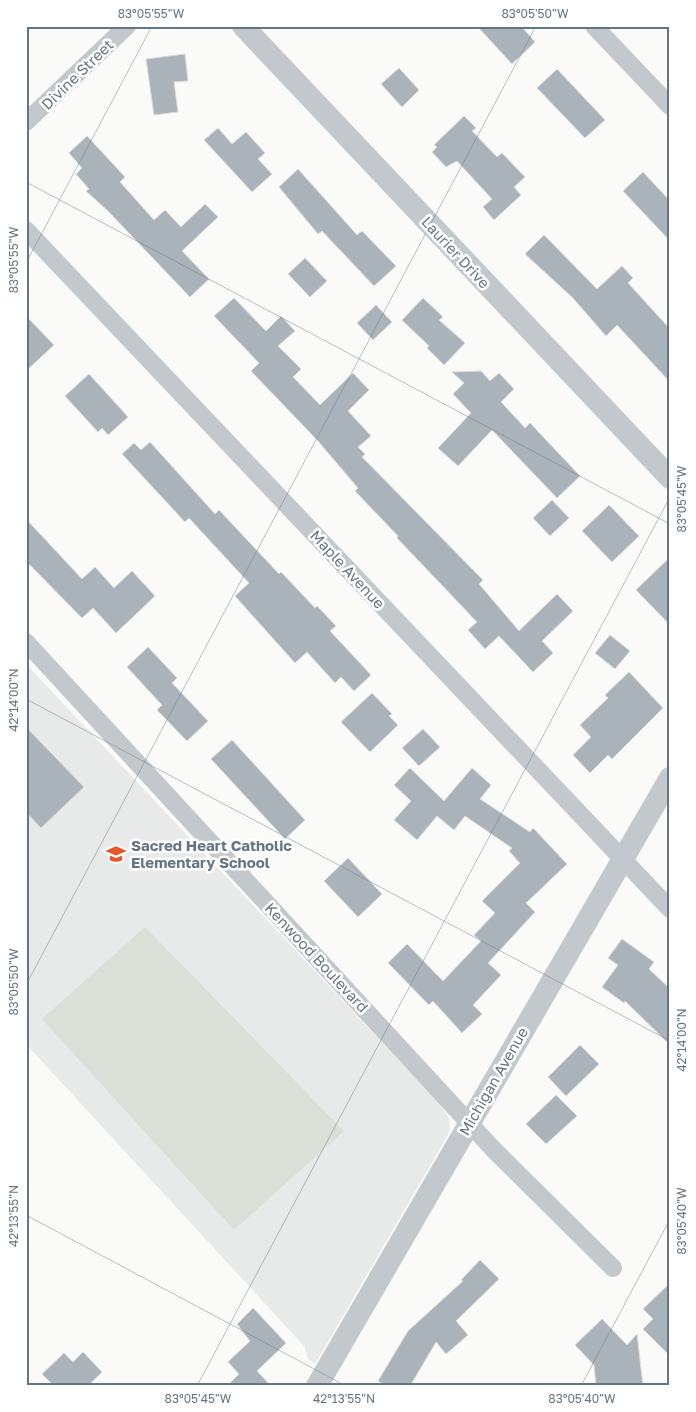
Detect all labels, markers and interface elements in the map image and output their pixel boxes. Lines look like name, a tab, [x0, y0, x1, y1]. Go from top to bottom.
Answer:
text: 83°05'55"W	[118, 6, 185, 21]
text: 83°05'50"W	[502, 6, 569, 21]
street label: Divine Street	[37, 35, 117, 113]
street label: Laurier Drive	[418, 212, 494, 292]
text: 83°05'55"W	[6, 226, 21, 293]
text: 83°05'45"W	[674, 465, 689, 532]
street label: Maple Avenue	[307, 526, 389, 612]
text: 42°14'00"N	[6, 668, 21, 732]
place label: Sacred Heart Catholic Elementary School	[131, 836, 292, 871]
school or university icon: Sacred Heart Catholic Elementary School	[105, 843, 127, 865]
street label: Kenwood Boulevard	[262, 898, 372, 1016]
text: 83°05'50"W	[6, 948, 21, 1015]
text: 42°14'00"N	[674, 1008, 689, 1072]
street label: Michigan Avenue	[455, 1023, 531, 1138]
text: 42°13'55"N	[6, 1185, 21, 1247]
text: 83°05'40"W	[674, 1187, 689, 1255]
text: 83°05'45"W	[165, 1391, 232, 1406]
text: 42°13'55"N	[313, 1391, 375, 1406]
text: 83°05'40"W	[548, 1391, 616, 1406]

